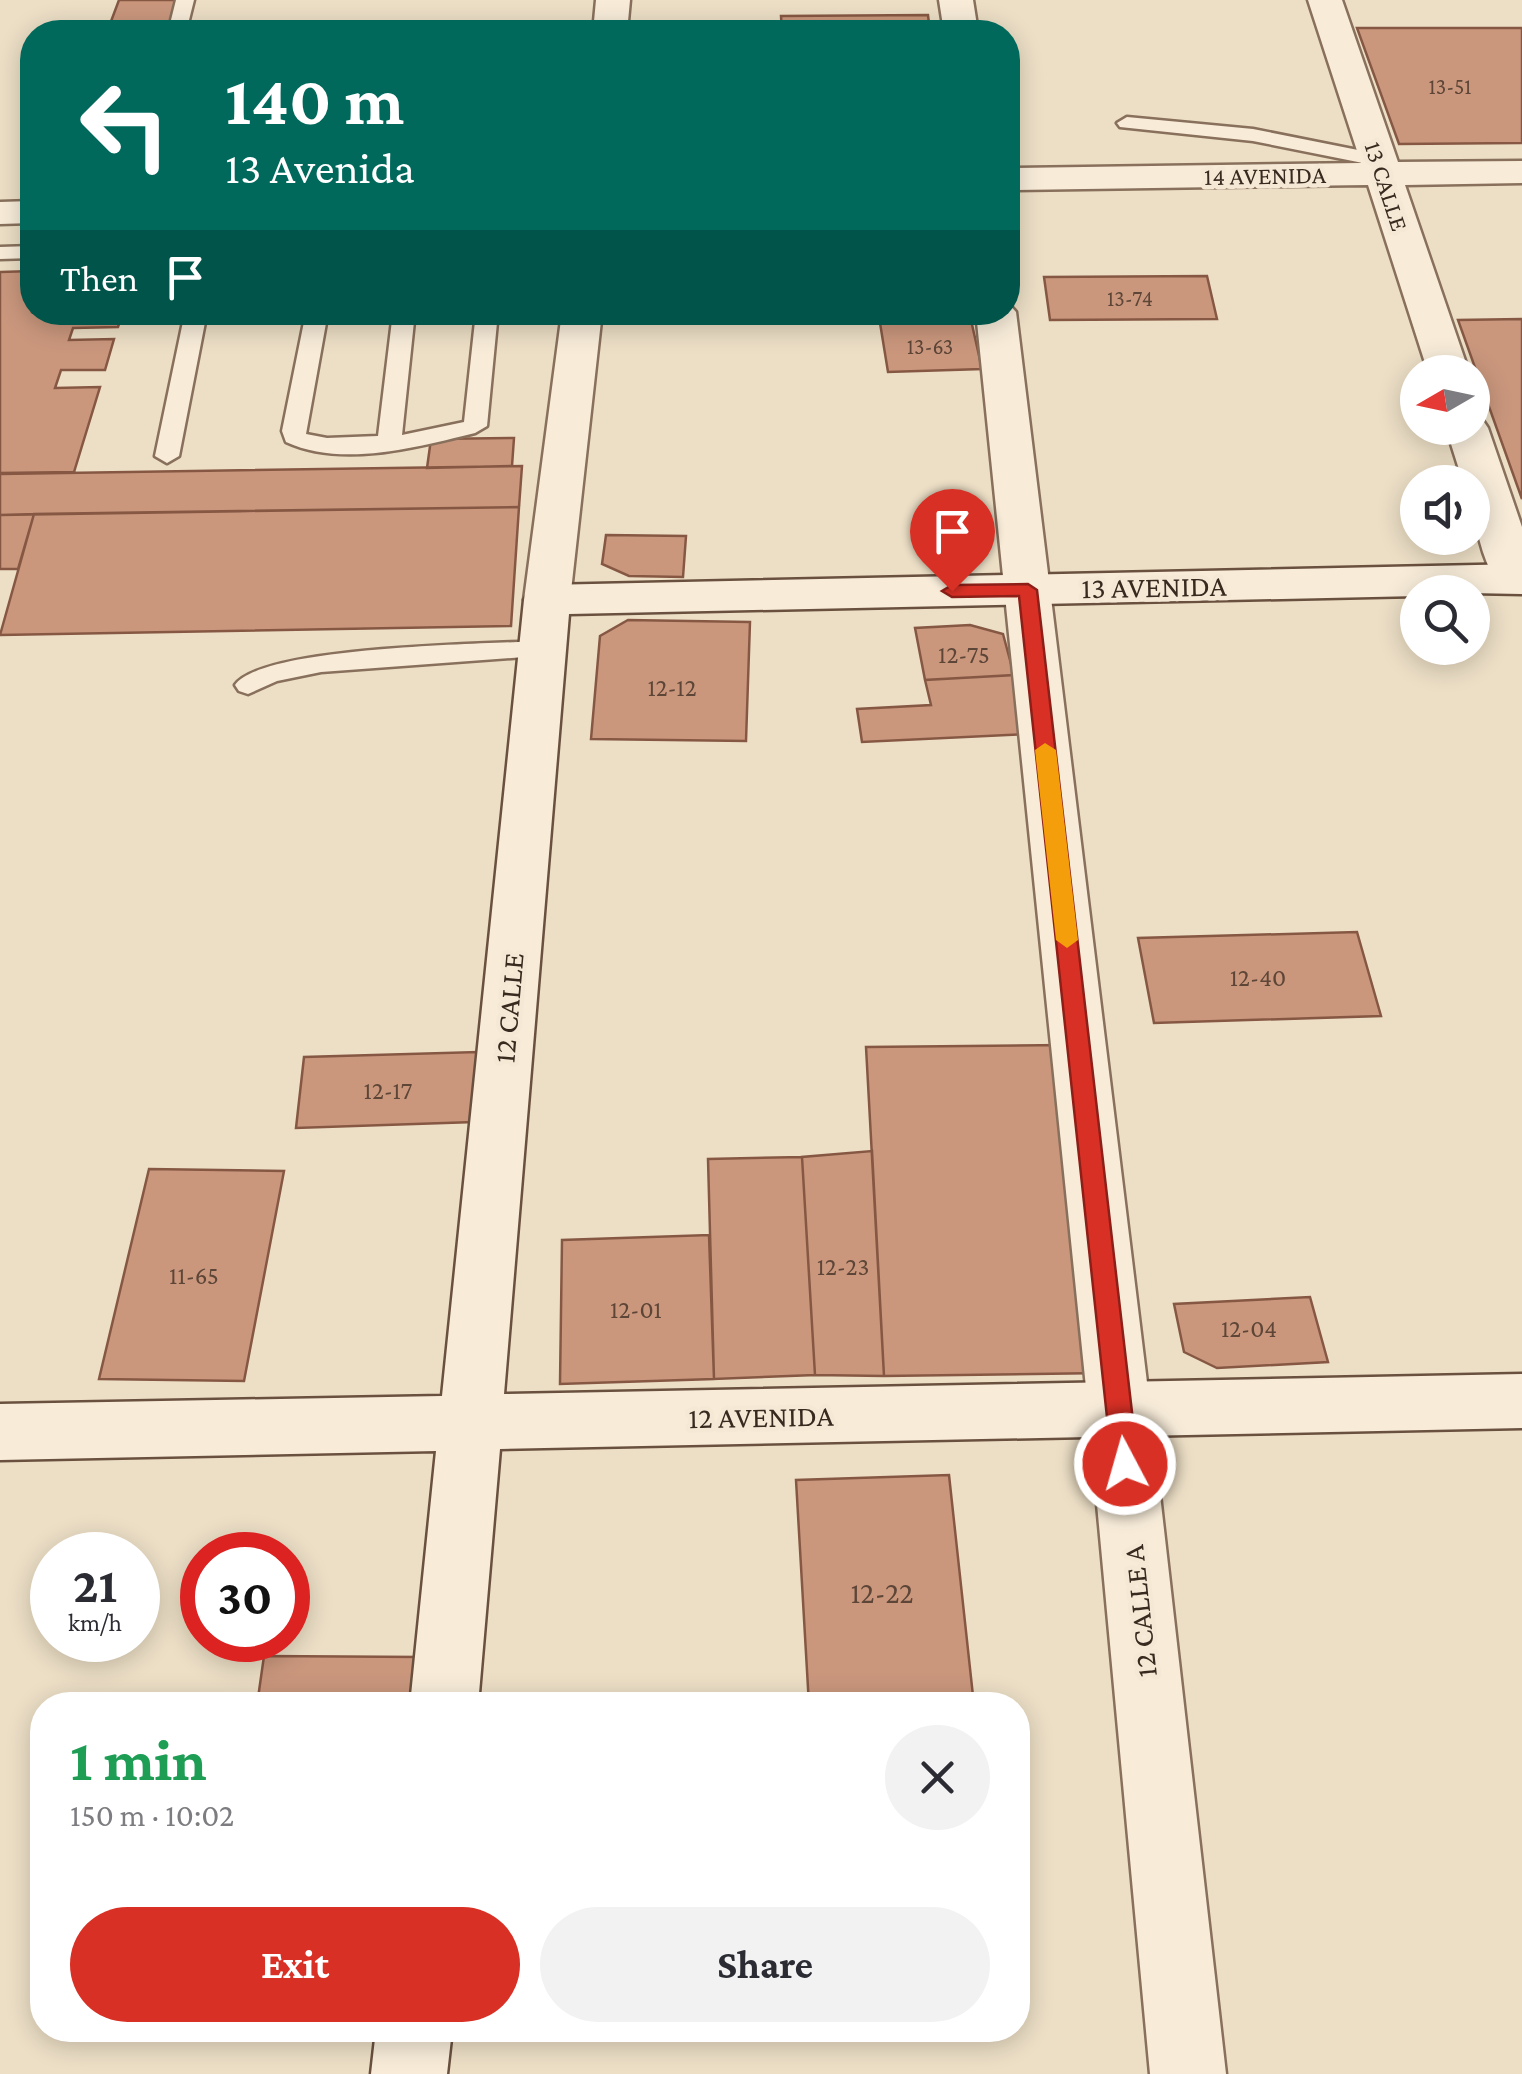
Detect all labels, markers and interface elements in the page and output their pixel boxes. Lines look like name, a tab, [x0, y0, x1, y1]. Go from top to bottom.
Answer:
icon: left	[60, 60, 190, 190]
text: 140 m	[225, 61, 404, 139]
house number: 13-51	[1428, 74, 1472, 99]
street label: 13 CALLE	[1359, 138, 1414, 234]
text: 13 Avenida	[225, 143, 415, 193]
street label: 14 AVENIDA	[1204, 161, 1327, 190]
icon: arrive	[158, 250, 213, 305]
text: Then	[60, 257, 138, 299]
house number: 13-74	[1107, 286, 1153, 311]
house number: 13-63	[907, 334, 953, 359]
north arrow	[1400, 355, 1490, 445]
map controls	[1400, 355, 1490, 665]
button: sound	[1400, 465, 1490, 555]
pin	[910, 489, 995, 592]
icon: arrive	[925, 504, 980, 559]
street label: 13 AVENIDA	[1081, 569, 1228, 604]
button: search	[1400, 575, 1490, 665]
house number: 12-75	[938, 641, 990, 668]
house number: 12-12	[647, 674, 697, 701]
street label: 12 CALLE	[487, 951, 530, 1064]
house number: 12-40	[1230, 964, 1286, 991]
house number: 12-17	[364, 1077, 412, 1104]
house number: 12-23	[817, 1253, 869, 1280]
house number: 11-65	[169, 1262, 219, 1289]
house number: 12-01	[610, 1296, 662, 1323]
house number: 12-04	[1221, 1315, 1277, 1342]
street label: 12 AVENIDA	[688, 1399, 835, 1434]
position arrow	[1073, 1412, 1177, 1516]
speed limit sign: 30	[180, 1532, 310, 1662]
street label: 12 CALLE A	[1116, 1542, 1163, 1679]
text: 21	[73, 1557, 117, 1613]
house number: 12-22	[850, 1576, 914, 1609]
text: km/h	[68, 1609, 122, 1636]
button: close	[885, 1725, 990, 1830]
text: 1 min	[70, 1726, 207, 1793]
text: 150 m · 10:02	[70, 1797, 234, 1833]
button: Exit	[70, 1907, 520, 2022]
button: Share	[540, 1907, 990, 2022]

